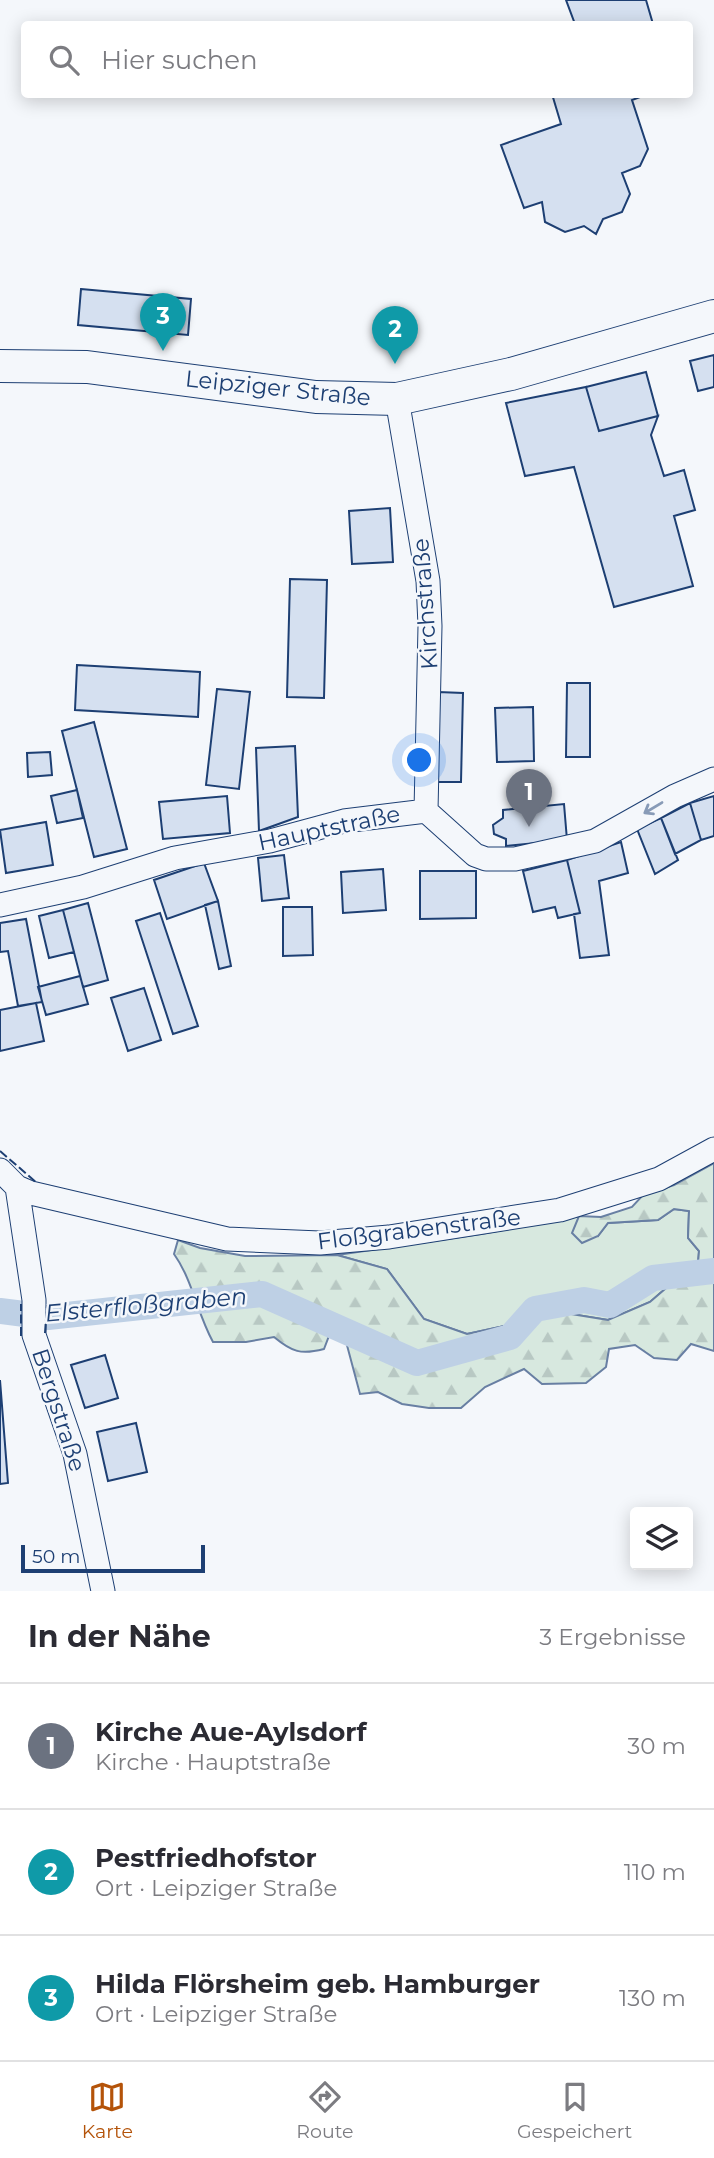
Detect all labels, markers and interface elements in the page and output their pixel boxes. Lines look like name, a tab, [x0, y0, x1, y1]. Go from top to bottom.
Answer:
search box	[21, 21, 693, 98]
icon: search	[45, 41, 83, 79]
text: Hier suchen	[101, 44, 258, 76]
pin: 3	[140, 293, 186, 351]
pin: 2	[372, 306, 418, 364]
street label: Leipziger Straße	[184, 364, 372, 412]
street label: Kirchstraße	[406, 537, 444, 671]
your location	[402, 743, 436, 777]
pin: 1	[506, 769, 552, 827]
street label: Hauptstraße	[255, 799, 403, 857]
one-way arrow	[643, 802, 663, 816]
street label: Floßgrabenstraße	[316, 1203, 522, 1255]
water label: Elsterfloßgraben	[44, 1281, 248, 1328]
street label: Bergstraße	[26, 1345, 92, 1475]
map controls	[630, 1507, 693, 1570]
button: layers	[630, 1507, 693, 1570]
scale bar	[21, 1542, 205, 1574]
text: 50 m	[32, 1545, 80, 1568]
text: In der Nähe	[28, 1618, 211, 1655]
text: 3 Ergebnisse	[539, 1623, 686, 1651]
text: Kirche Aue-Aylsdorf	[95, 1716, 366, 1748]
text: 1	[46, 1732, 56, 1760]
text: 30 m	[627, 1732, 686, 1760]
text: Kirche · Hauptstraße	[95, 1748, 331, 1776]
text: Pestfriedhofstor	[95, 1842, 317, 1874]
text: 2	[44, 1858, 58, 1886]
text: 110 m	[624, 1858, 686, 1886]
text: Ort · Leipziger Straße	[95, 1874, 337, 1902]
text: Hilda Flörsheim geb. Hamburger	[95, 1968, 540, 2000]
text: 3	[44, 1984, 58, 2012]
text: 130 m	[619, 1984, 686, 2012]
text: Ort · Leipziger Straße	[95, 2000, 337, 2028]
tab: Karte	[82, 2078, 133, 2143]
tab: Route	[296, 2078, 354, 2143]
tab: Gespeichert	[517, 2078, 632, 2143]

